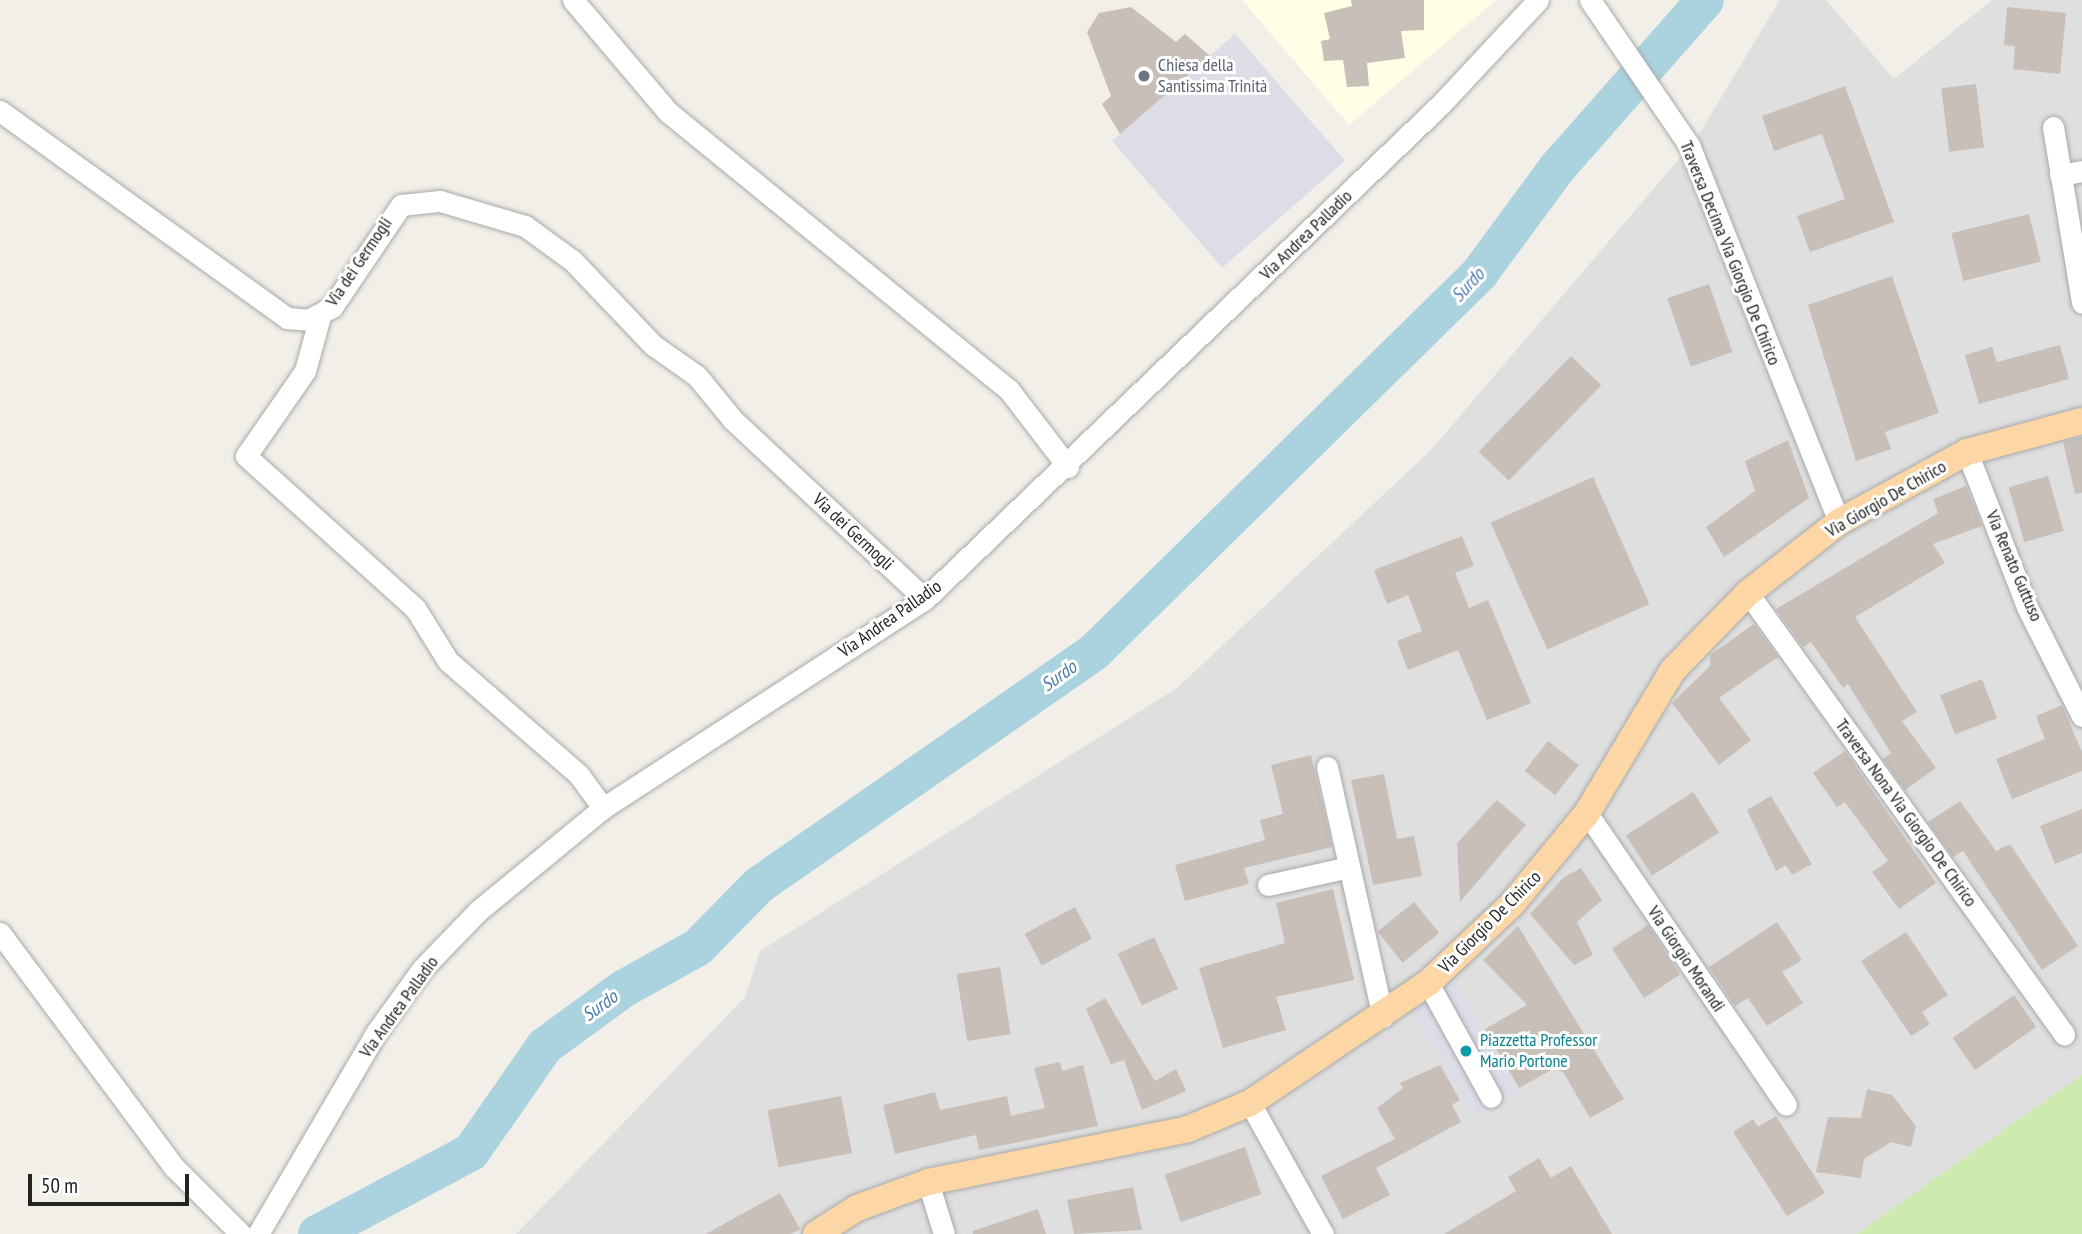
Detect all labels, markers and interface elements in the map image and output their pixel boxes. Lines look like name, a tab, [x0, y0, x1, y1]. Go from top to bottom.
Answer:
place label: Chiesa della Santissima Trinità	[1158, 55, 1268, 98]
marker: Chiesa della Santissima Trinità	[1136, 68, 1152, 84]
street label: Traversa Decima Via Giorgio De Chirico	[1675, 138, 1785, 368]
street label: Via Andrea Palladio	[1255, 185, 1357, 285]
street label: Via dei Germogli	[321, 213, 397, 311]
water label: Surdo	[1447, 263, 1489, 307]
street label: Via Giorgio De Chirico	[1822, 456, 1950, 542]
street label: Via dei Germogli	[808, 489, 898, 575]
street label: Via Renato Guttuso	[1981, 507, 2047, 625]
street label: Via Andrea Palladio	[834, 576, 946, 662]
water label: Surdo	[1037, 656, 1081, 696]
street label: Traversa Nona Via Giorgio De Chirico	[1831, 715, 1981, 911]
street label: Via Giorgio De Chirico	[1434, 866, 1546, 978]
street label: Via Giorgio Morandi	[1643, 902, 1729, 1016]
street label: Via Andrea Palladio	[355, 952, 443, 1062]
water label: Surdo	[578, 986, 622, 1026]
place label: Piazzetta Professor Mario Portone	[1480, 1030, 1597, 1072]
marker: Piazzetta Professor Mario Portone	[1458, 1043, 1474, 1059]
scale bar	[32, 1160, 192, 1204]
text: 50 m	[41, 1172, 78, 1199]

